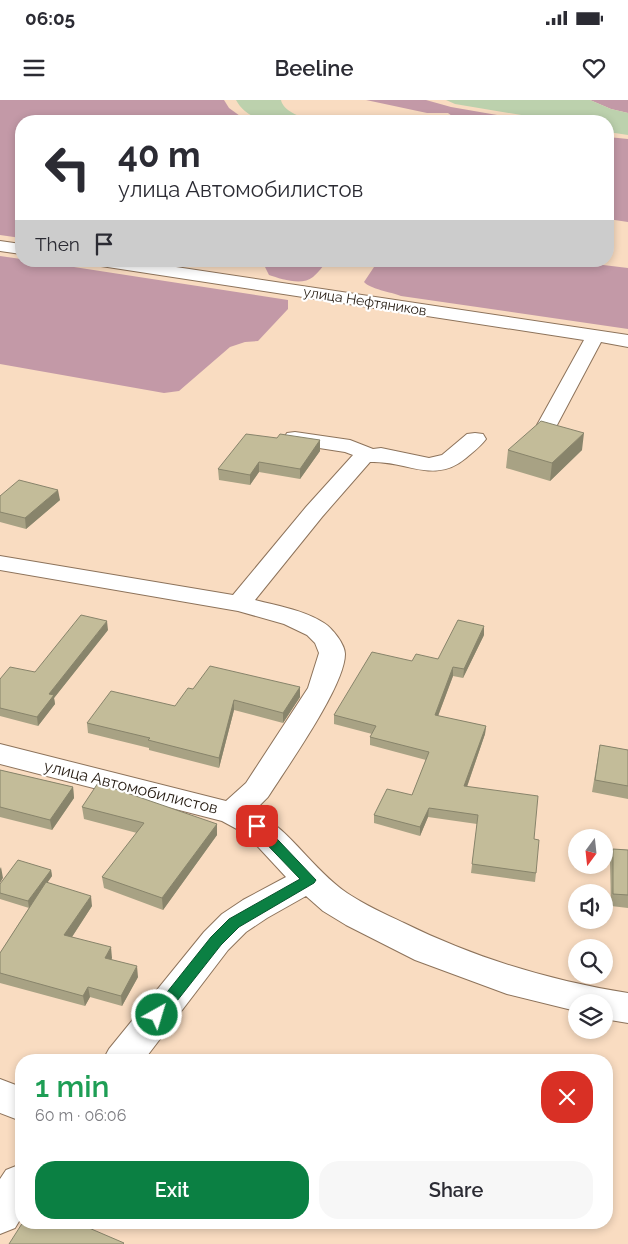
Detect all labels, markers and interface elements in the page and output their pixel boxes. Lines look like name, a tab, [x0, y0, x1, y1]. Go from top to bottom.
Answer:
text: 06:05	[25, 7, 75, 29]
icon: menu	[20, 54, 48, 82]
icon: heart	[580, 54, 608, 82]
text: Beeline	[274, 55, 354, 81]
text: 40 m	[118, 134, 200, 175]
icon: left	[35, 135, 100, 200]
text: улица Автомобилистов	[118, 176, 363, 202]
icon: arrive	[90, 230, 118, 258]
text: Then	[35, 233, 80, 255]
street label: улица Нефтяников	[302, 283, 428, 319]
street label: улица Автомобилистов	[42, 756, 220, 818]
pin	[236, 805, 278, 847]
icon: arrive	[243, 812, 271, 840]
north arrow	[568, 829, 612, 874]
map controls	[568, 829, 613, 1039]
button: sound	[568, 884, 613, 929]
button: search	[568, 939, 613, 984]
position arrow	[130, 988, 182, 1040]
button: layers	[568, 994, 613, 1039]
text: 1 min	[35, 1069, 110, 1104]
button: close	[541, 1071, 593, 1123]
text: 60 m · 06:06	[35, 1106, 126, 1125]
button: Exit	[35, 1161, 309, 1219]
button: Share	[319, 1161, 593, 1219]

